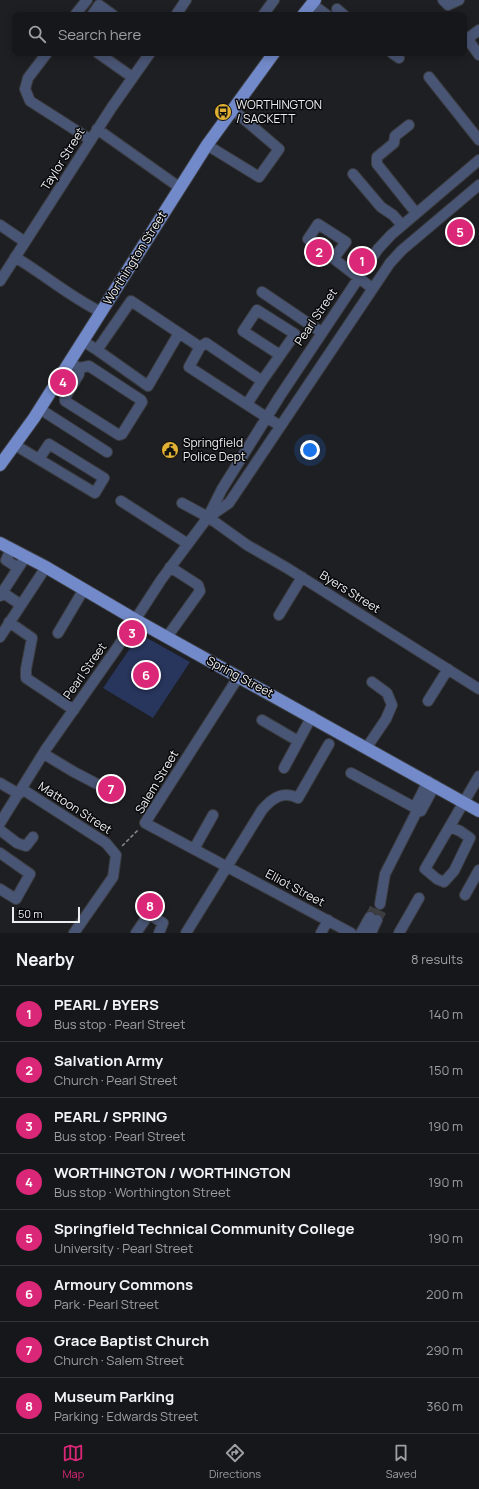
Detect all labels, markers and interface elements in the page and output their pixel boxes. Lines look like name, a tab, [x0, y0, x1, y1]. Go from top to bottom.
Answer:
search box	[12, 12, 467, 56]
icon: search	[26, 23, 48, 45]
text: Search here	[58, 24, 141, 45]
place label: WORTHINGTON / SACKETT	[236, 96, 322, 127]
bus stop icon: WORTHINGTON / SACKETT	[213, 102, 233, 122]
street label: Taylor Street	[37, 124, 89, 193]
street label: Worthington Street	[99, 208, 170, 308]
pin: 5	[447, 217, 473, 247]
pin: 2	[306, 237, 332, 267]
pin: 1	[349, 246, 375, 276]
street label: Pearl Street	[290, 285, 341, 349]
pin: 4	[50, 367, 76, 397]
place label: Springfield Police Dept	[183, 434, 246, 465]
public building icon: Springfield Police Dept	[160, 440, 180, 460]
your location	[300, 440, 320, 460]
street label: Byers Street	[317, 566, 384, 617]
pin: 3	[119, 618, 145, 648]
street label: Pearl Street	[59, 639, 110, 702]
street label: Spring Street	[204, 652, 277, 701]
pin: 6	[133, 660, 159, 690]
street label: Salem Street	[131, 747, 182, 817]
pin: 7	[98, 774, 124, 804]
street label: Mattoon Street	[35, 777, 116, 838]
street label: Elliot Street	[263, 865, 328, 910]
pin: 8	[137, 891, 163, 921]
scale bar	[12, 905, 80, 924]
text: 50 m	[18, 906, 43, 921]
text: Nearby	[16, 948, 74, 971]
text: 8 results	[411, 950, 463, 968]
text: PEARL / BYERS	[54, 994, 159, 1015]
text: 1	[26, 1005, 32, 1023]
text: 140 m	[429, 1005, 463, 1023]
text: Bus stop · Pearl Street	[54, 1015, 185, 1033]
text: Salvation Army	[54, 1050, 163, 1071]
text: 2	[25, 1061, 33, 1079]
text: 150 m	[429, 1061, 463, 1079]
text: Church · Pearl Street	[54, 1071, 177, 1089]
text: PEARL / SPRING	[54, 1106, 167, 1127]
text: 3	[25, 1117, 33, 1135]
text: 190 m	[428, 1117, 463, 1135]
text: Bus stop · Pearl Street	[54, 1127, 185, 1145]
text: WORTHINGTON / WORTHINGTON	[54, 1162, 291, 1183]
text: 4	[25, 1173, 33, 1191]
text: 190 m	[428, 1173, 463, 1191]
text: Bus stop · Worthington Street	[54, 1183, 231, 1201]
text: Springfield Technical Community College	[54, 1218, 354, 1239]
text: 5	[25, 1229, 33, 1247]
text: 190 m	[428, 1229, 463, 1247]
text: University · Pearl Street	[54, 1239, 193, 1257]
text: Armoury Commons	[54, 1274, 193, 1295]
text: 6	[25, 1285, 33, 1303]
text: 200 m	[426, 1285, 463, 1303]
text: Park · Pearl Street	[54, 1295, 159, 1313]
text: Grace Baptist Church	[54, 1330, 209, 1351]
text: 7	[26, 1341, 32, 1359]
text: 290 m	[426, 1341, 463, 1359]
text: Church · Salem Street	[54, 1351, 184, 1369]
text: Museum Parking	[54, 1386, 174, 1407]
text: 8	[25, 1397, 33, 1415]
text: 360 m	[426, 1397, 463, 1415]
text: Parking · Edwards Street	[54, 1407, 198, 1425]
tab: Map	[62, 1442, 84, 1481]
tab: Directions	[209, 1442, 261, 1481]
tab: Saved	[386, 1442, 417, 1481]

